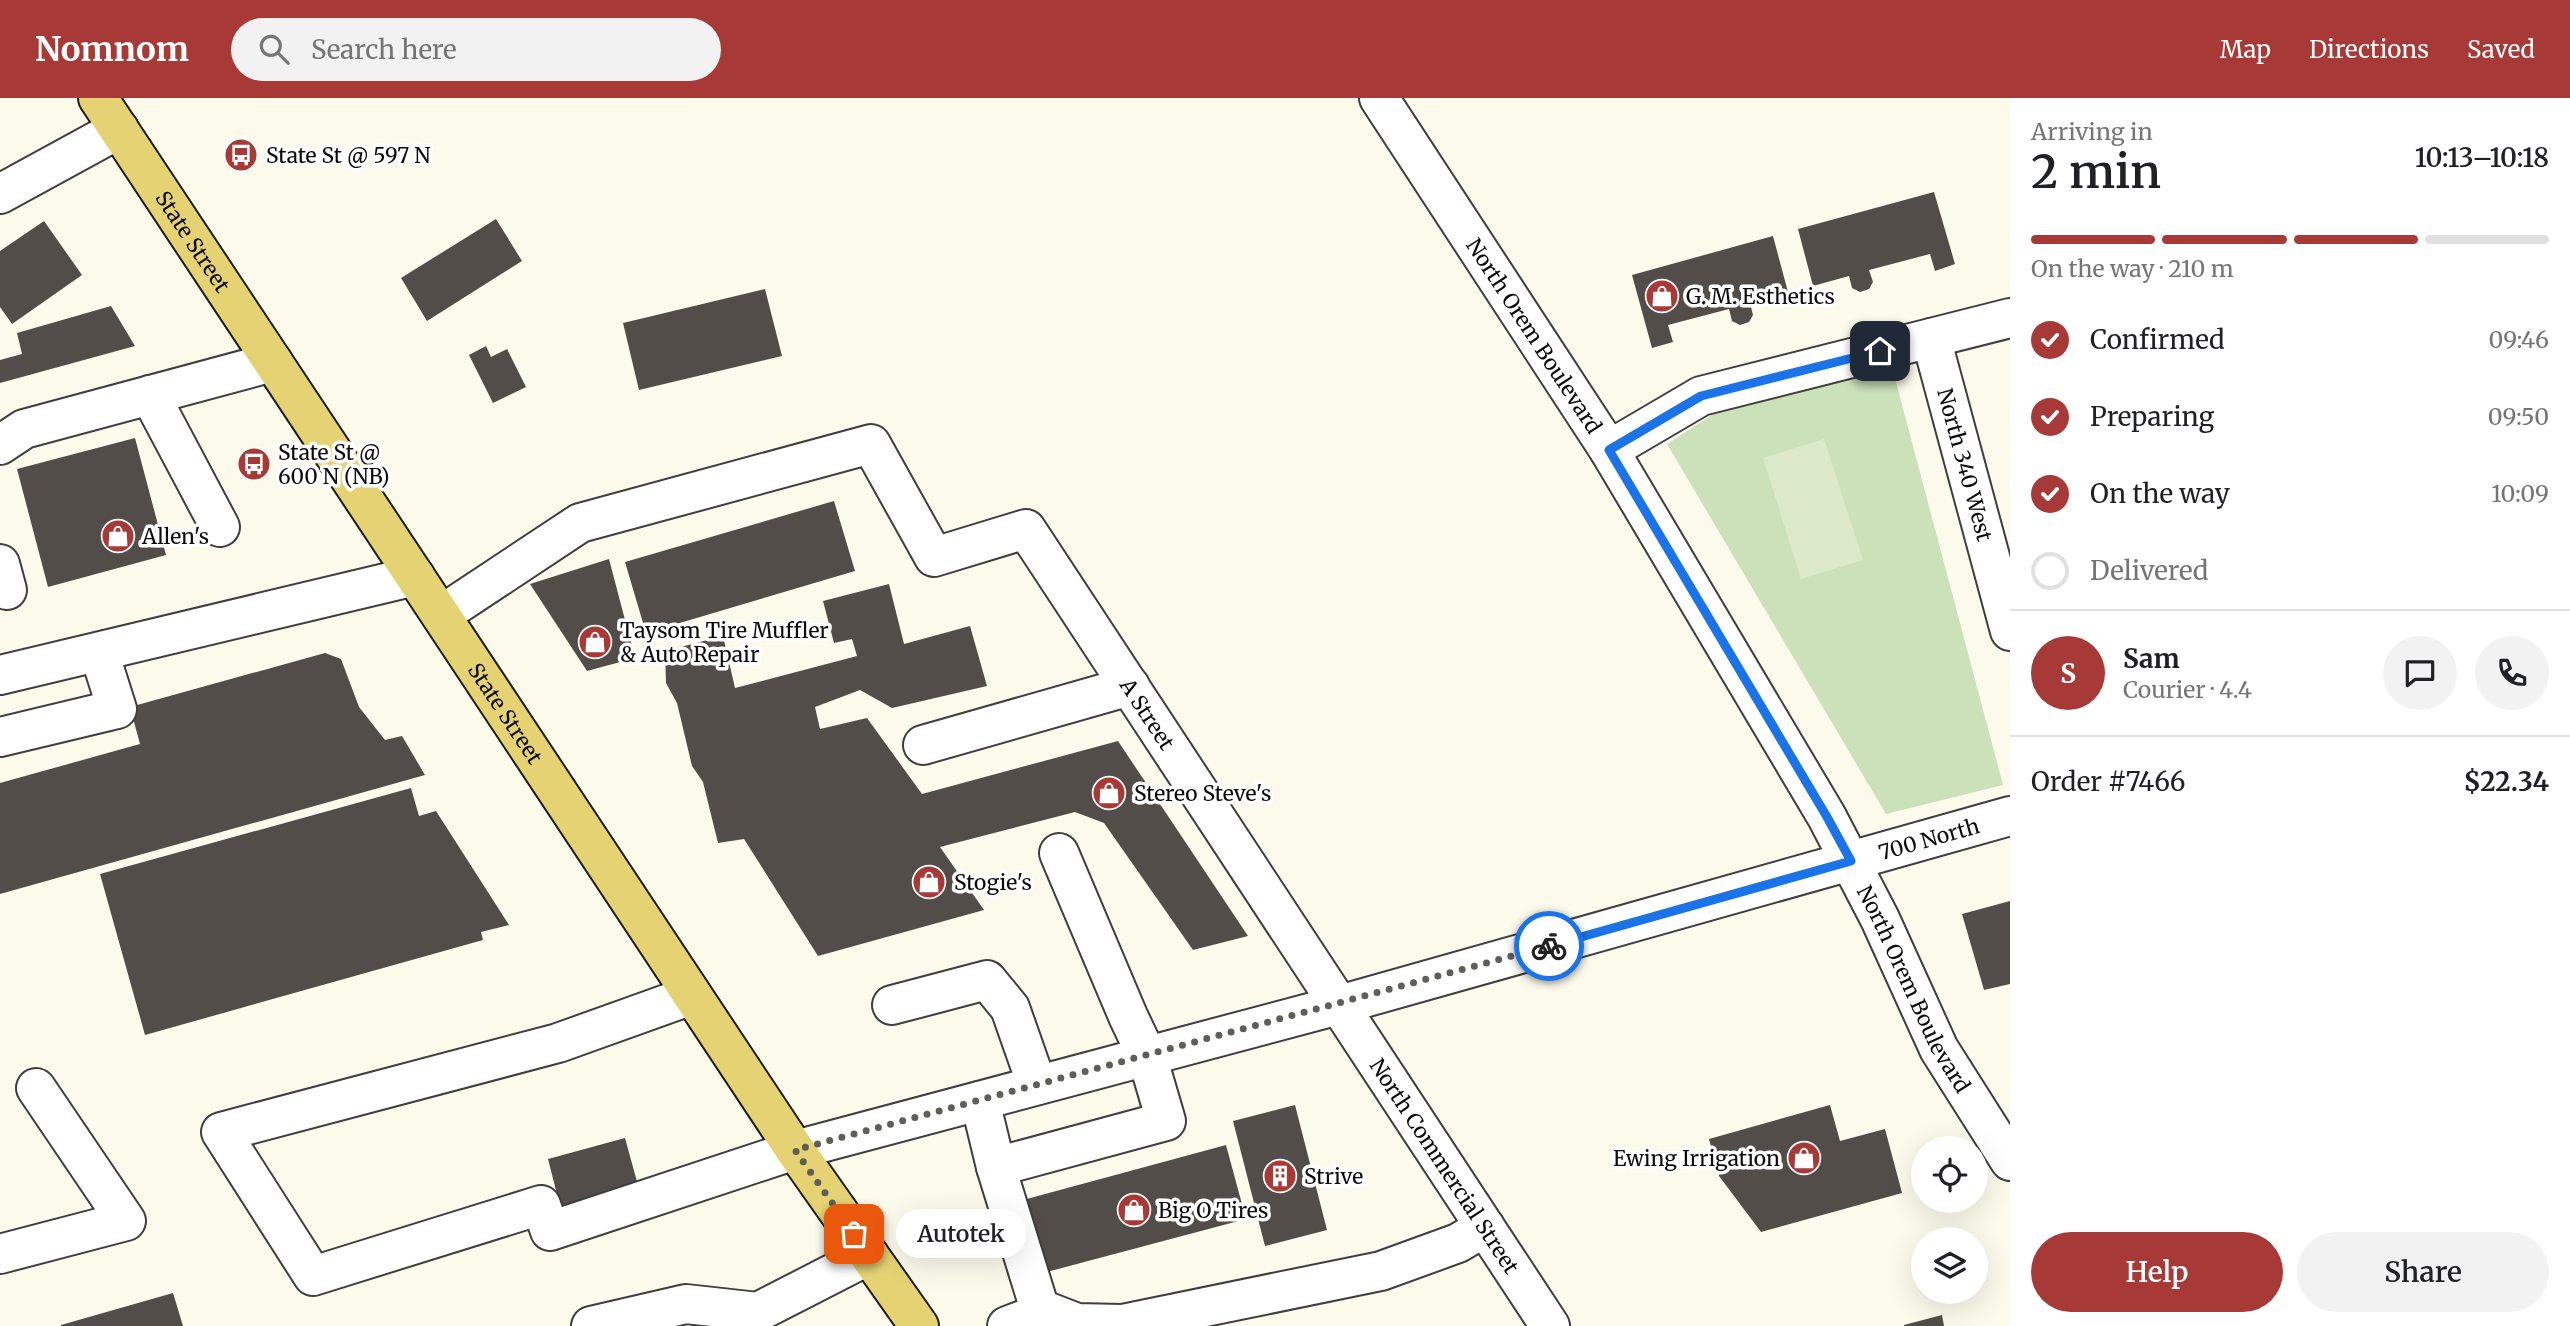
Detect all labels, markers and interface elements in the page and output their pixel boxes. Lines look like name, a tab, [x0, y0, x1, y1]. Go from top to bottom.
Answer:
search box	[231, 18, 721, 81]
text: Nomnom	[35, 29, 189, 70]
icon: search	[255, 30, 293, 68]
text: Search here	[311, 33, 457, 66]
text: Map	[2220, 34, 2271, 65]
text: Directions	[2309, 34, 2429, 65]
text: Saved	[2467, 34, 2535, 65]
text: Arriving in	[2031, 117, 2153, 146]
bus stop icon: State St @ 597 N	[222, 136, 260, 174]
text: 10:13–10:18	[2415, 141, 2549, 174]
place label: State St @ 597 N	[266, 142, 430, 169]
text: 2 min	[2031, 143, 2161, 201]
street label: State Street	[150, 186, 236, 297]
street label: North Orem Boulevard	[1461, 233, 1608, 439]
text: On the way · 210 m	[2031, 254, 2234, 283]
shop icon: G. M. Esthetics	[1643, 277, 1681, 315]
place label: G. M. Esthetics	[1686, 283, 1835, 310]
pin	[1850, 321, 1910, 381]
icon: check	[2031, 321, 2069, 359]
text: Confirmed	[2090, 323, 2225, 356]
text: 09:46	[2488, 325, 2549, 354]
icon: home	[1861, 332, 1899, 370]
street label: North 340 West	[1932, 385, 1999, 544]
icon: check	[2031, 398, 2069, 436]
text: Preparing	[2090, 400, 2214, 433]
text: 09:50	[2488, 402, 2549, 431]
place label: State St @ 600 N (NB)	[278, 439, 390, 490]
bus stop icon: State St @ 600 N (NB)	[235, 445, 273, 483]
icon: check	[2031, 475, 2069, 513]
text: On the way	[2090, 477, 2230, 510]
text: 10:09	[2491, 479, 2549, 508]
shop icon: Allen's	[99, 517, 137, 555]
place label: Allen's	[141, 523, 209, 550]
text: Delivered	[2090, 554, 2209, 587]
place label: Taysom Tire Muffler & Auto Repair	[620, 617, 829, 668]
shop icon: Taysom Tire Muffler & Auto Repair	[576, 623, 614, 661]
button: chat	[2383, 636, 2457, 710]
button: phone	[2475, 636, 2549, 710]
text: Sam	[2123, 642, 2180, 675]
text: S	[2060, 657, 2076, 690]
street label: State Street	[462, 658, 549, 769]
street label: A Street	[1114, 672, 1181, 755]
text: Courier · 4.4	[2123, 675, 2252, 704]
text: Order #7466	[2031, 765, 2186, 798]
text: $22.34	[2464, 765, 2549, 798]
shop icon: Stereo Steve's	[1090, 774, 1128, 812]
place label: Stereo Steve's	[1134, 780, 1271, 807]
street label: 700 North	[1876, 812, 1982, 866]
shop icon: Stogie's	[910, 863, 948, 901]
place label: Stogie's	[954, 869, 1032, 896]
street label: North Orem Boulevard	[1851, 881, 1977, 1098]
courier	[1514, 911, 1584, 981]
icon: bike	[1530, 927, 1568, 965]
street label: North Commercial Street	[1364, 1053, 1525, 1279]
map controls	[1911, 1136, 1988, 1304]
button: locate	[1911, 1136, 1988, 1213]
shop icon: Ewing Irrigation	[1785, 1139, 1823, 1177]
place label: Ewing Irrigation	[1613, 1145, 1780, 1172]
building icon: Strive	[1261, 1157, 1299, 1195]
place label: Strive	[1304, 1163, 1363, 1190]
shop icon: Big O Tires	[1115, 1191, 1153, 1229]
place label: Big O Tires	[1158, 1197, 1268, 1224]
pin	[824, 1204, 884, 1264]
callout: Autotek	[896, 1210, 1026, 1258]
icon: bag	[835, 1215, 873, 1253]
text: Autotek	[917, 1219, 1005, 1248]
button: layers	[1911, 1227, 1988, 1304]
button: Help	[2031, 1232, 2283, 1312]
button: Share	[2297, 1232, 2549, 1312]

